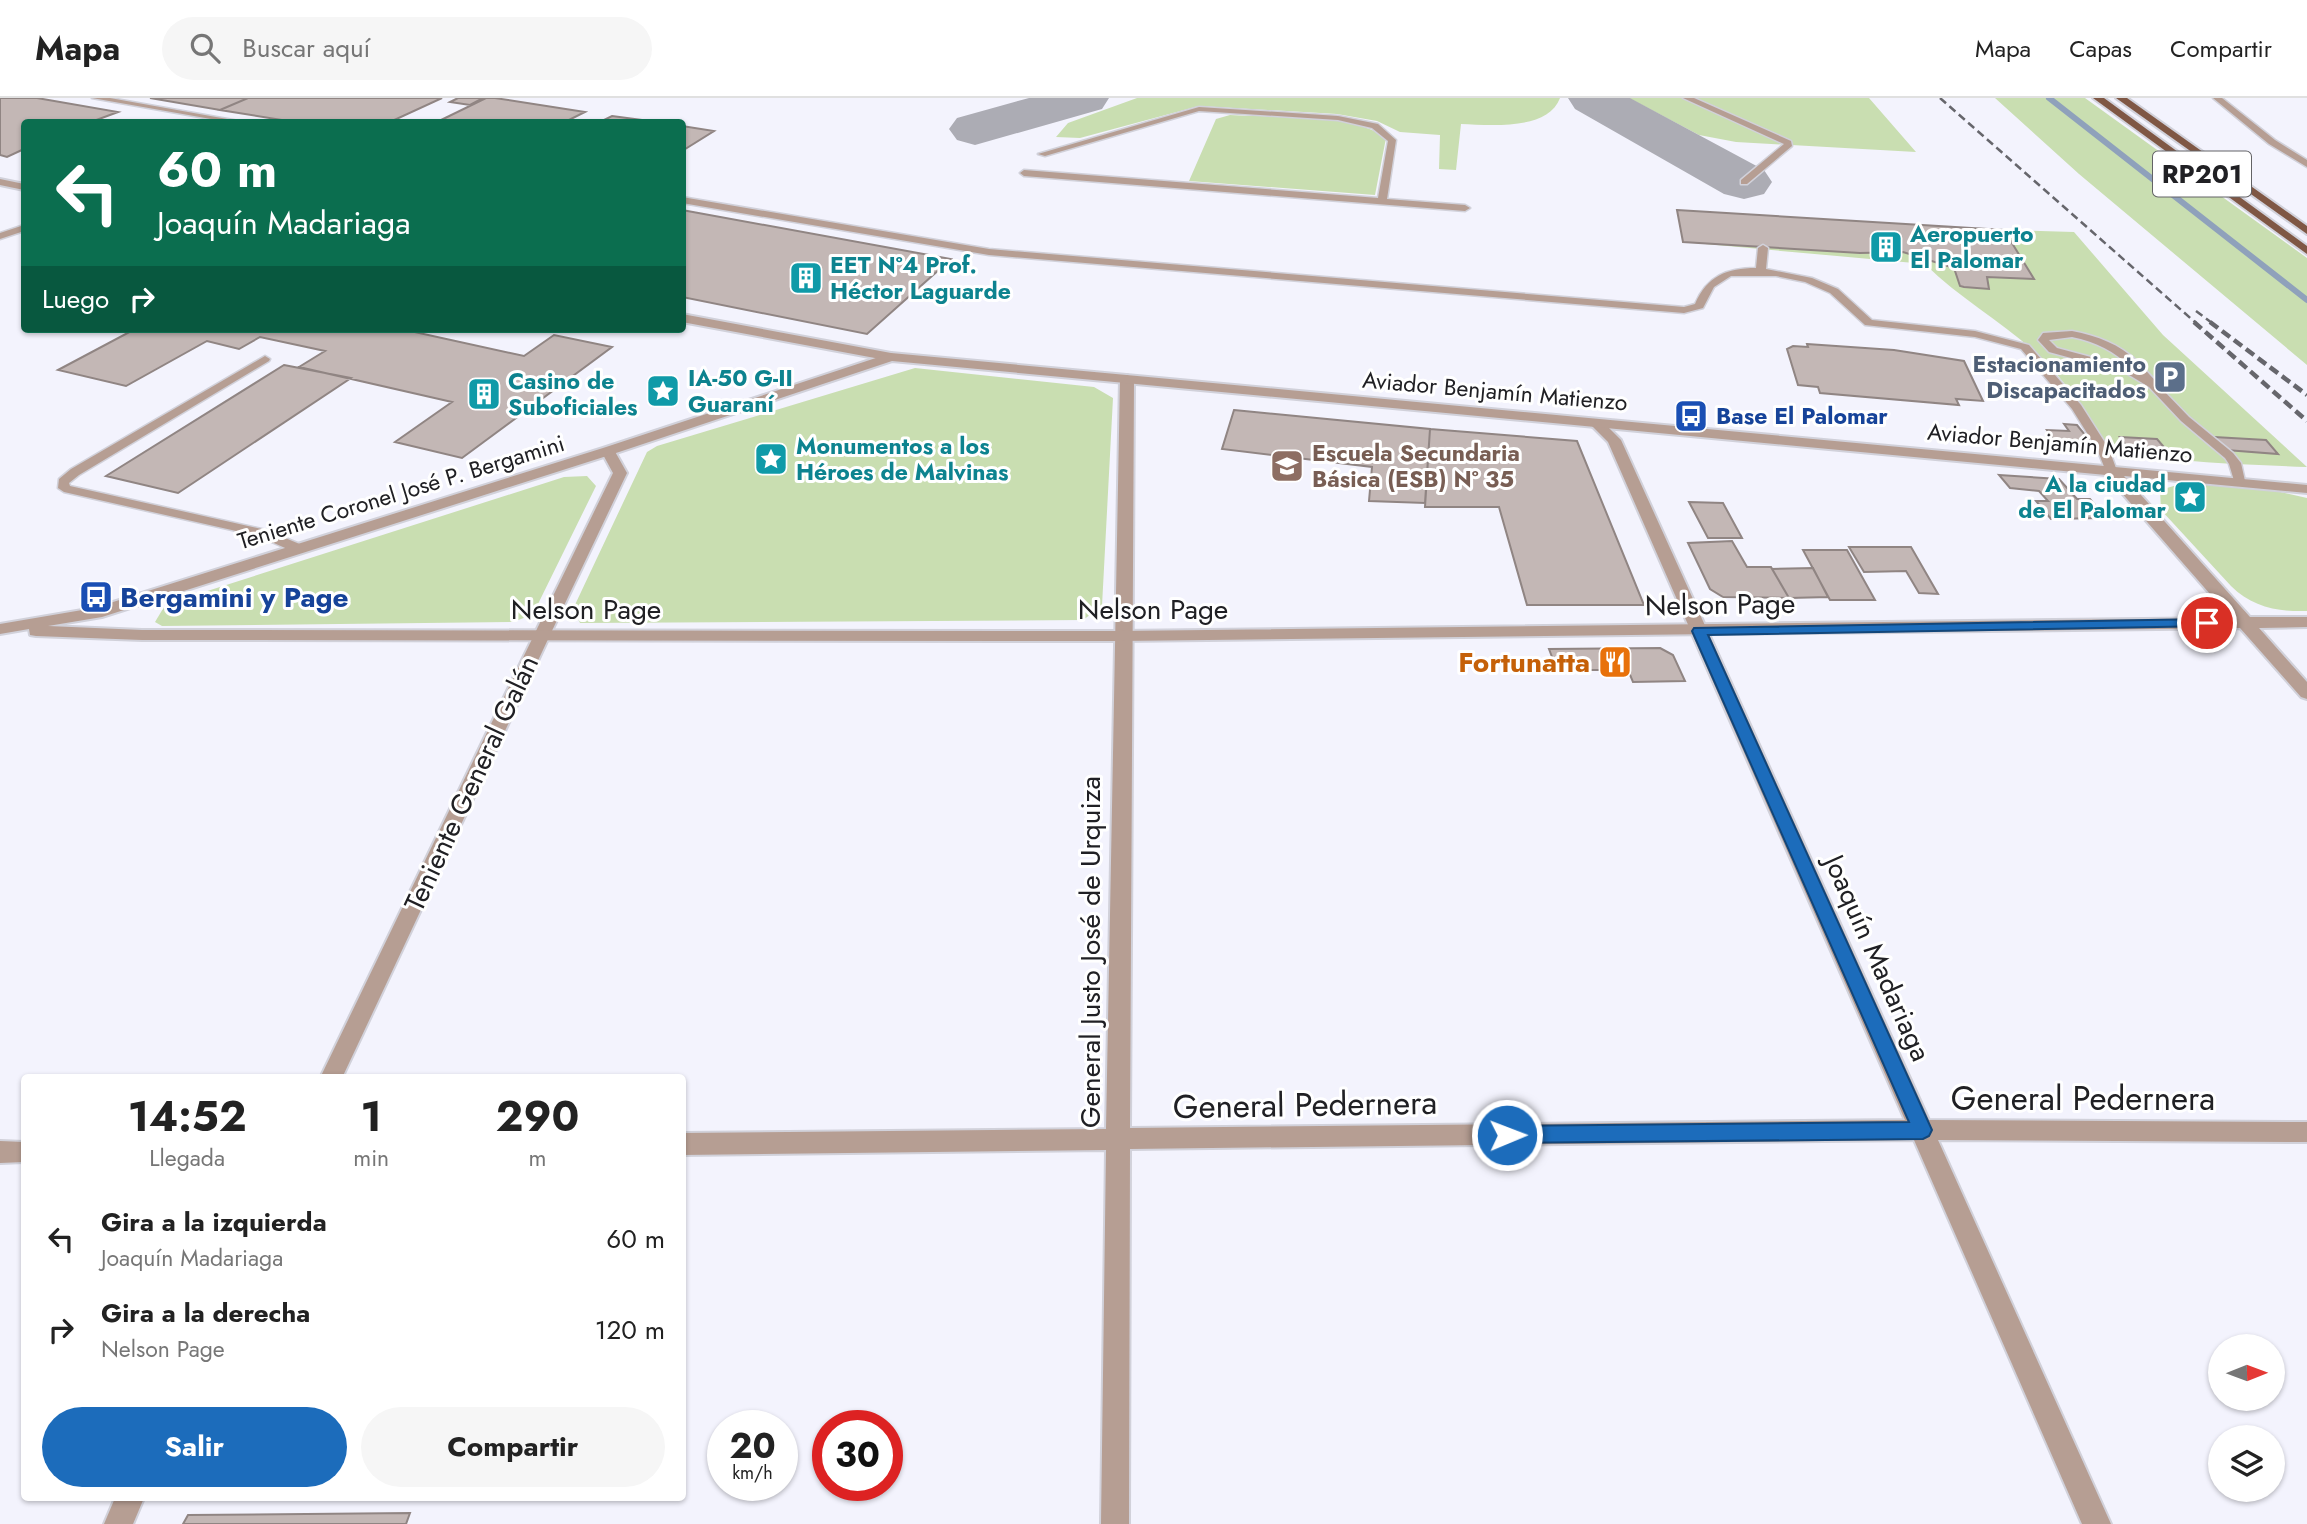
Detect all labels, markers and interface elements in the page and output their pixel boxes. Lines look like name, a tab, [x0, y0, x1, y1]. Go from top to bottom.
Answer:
search box	[162, 17, 652, 80]
text: Mapa	[35, 25, 120, 72]
icon: search	[186, 29, 224, 67]
text: Buscar aquí	[242, 29, 370, 67]
text: Mapa	[1975, 31, 2031, 66]
text: Capas	[2069, 31, 2132, 66]
text: Compartir	[2170, 31, 2272, 66]
text: 60 m	[157, 135, 277, 205]
icon: left	[42, 147, 133, 238]
road number: RP201	[2153, 152, 2251, 197]
text: Joaquín Madariaga	[157, 200, 411, 246]
place label: Aeropuerto El Palomar	[1909, 217, 2034, 277]
building icon: Aeropuerto El Palomar	[1867, 228, 1905, 266]
place label: EET Nº4 Prof. Héctor Laguarde	[830, 248, 1011, 308]
building icon: EET Nº4 Prof. Héctor Laguarde	[787, 259, 825, 297]
text: Luego	[42, 280, 109, 318]
icon: right	[123, 280, 161, 318]
place label: Estacionamiento Discapacitados	[1973, 347, 2146, 407]
parking icon: Estacionamiento Discapacitados	[2151, 358, 2189, 396]
place label: IA-50 G-II Guaraní	[688, 361, 793, 421]
street label: Aviador Benjamín Matienzo	[1361, 362, 1629, 420]
place label: Casino de Suboficiales	[508, 364, 638, 424]
place icon: IA-50 G-II Guaraní	[644, 372, 682, 410]
building icon: Casino de Suboficiales	[465, 375, 503, 413]
bus stop icon: Base El Palomar	[1672, 397, 1710, 435]
place label: Base El Palomar	[1716, 399, 1888, 433]
street label: Aviador Benjamín Matienzo	[1926, 414, 2194, 472]
street label: Teniente Coronel José P. Bergamini	[233, 426, 569, 558]
place label: Monumentos a los Héroes de Malvinas	[796, 429, 1008, 489]
place label: Escuela Secundaria Básica (ESB) Nº 35	[1312, 436, 1520, 496]
place icon: Monumentos a los Héroes de Malvinas	[752, 440, 790, 478]
school or university icon: Escuela Secundaria Básica (ESB) Nº 35	[1268, 447, 1306, 485]
place label: A la ciudad de El Palomar	[2018, 467, 2167, 527]
place icon: A la ciudad de El Palomar	[2171, 478, 2209, 516]
place label: Bergamini y Page	[120, 577, 349, 618]
bus stop icon: Bergamini y Page	[77, 578, 115, 616]
street label: Nelson Page	[1644, 583, 1796, 626]
street label: Nelson Page	[511, 589, 661, 630]
street label: Nelson Page	[1078, 589, 1228, 630]
pin	[2177, 593, 2237, 653]
icon: arrive	[2188, 604, 2226, 642]
place label: Fortunatta	[1458, 642, 1590, 683]
restaurant icon: Fortunatta	[1596, 643, 1634, 681]
street label: Teniente General Galán	[394, 648, 549, 918]
street label: General Justo José de Urquiza	[1070, 776, 1111, 1128]
street label: Joaquín Madariaga	[1812, 845, 1941, 1068]
street label: General Pedernera	[1951, 1075, 2215, 1122]
street label: General Pedernera	[1172, 1079, 1438, 1130]
text: 14:52	[128, 1086, 247, 1147]
text: 1	[360, 1086, 382, 1147]
text: 290	[496, 1086, 579, 1147]
position arrow	[1470, 1098, 1544, 1172]
text: Llegada	[149, 1141, 225, 1175]
text: min	[353, 1141, 389, 1175]
text: m	[529, 1141, 547, 1175]
text: Gira a la izquierda	[101, 1203, 327, 1241]
icon: left	[42, 1220, 80, 1258]
text: 60 m	[606, 1220, 665, 1258]
text: Joaquín Madariaga	[101, 1241, 283, 1275]
text: Gira a la derecha	[101, 1294, 310, 1332]
icon: right	[42, 1311, 80, 1349]
text: 120 m	[595, 1311, 665, 1349]
text: Nelson Page	[101, 1332, 225, 1366]
north arrow	[2208, 1334, 2286, 1410]
map controls	[2208, 1334, 2285, 1502]
button: Salir	[42, 1407, 347, 1487]
button: Compartir	[361, 1407, 665, 1487]
speed limit sign: 30	[812, 1410, 903, 1501]
text: 20	[729, 1421, 776, 1471]
button: layers	[2208, 1425, 2285, 1502]
text: km/h	[732, 1460, 773, 1486]

